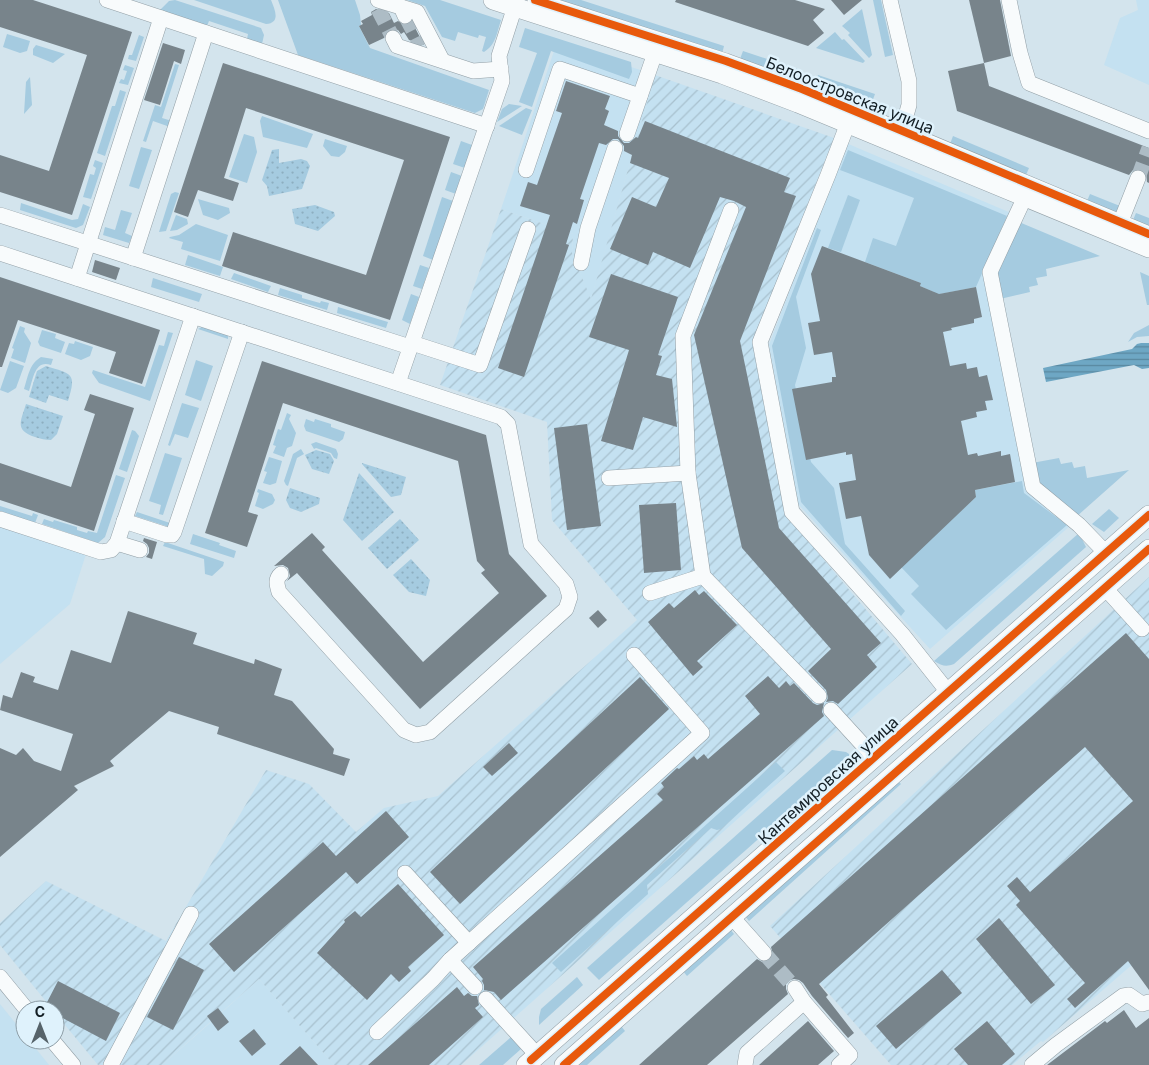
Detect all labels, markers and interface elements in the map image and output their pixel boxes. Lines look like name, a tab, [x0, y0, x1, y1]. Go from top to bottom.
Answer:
street label: Белоостровская улица	[763, 52, 937, 138]
street label: Кантемировская улица	[754, 712, 902, 848]
north arrow	[15, 1000, 65, 1050]
text: С	[35, 1003, 45, 1020]

